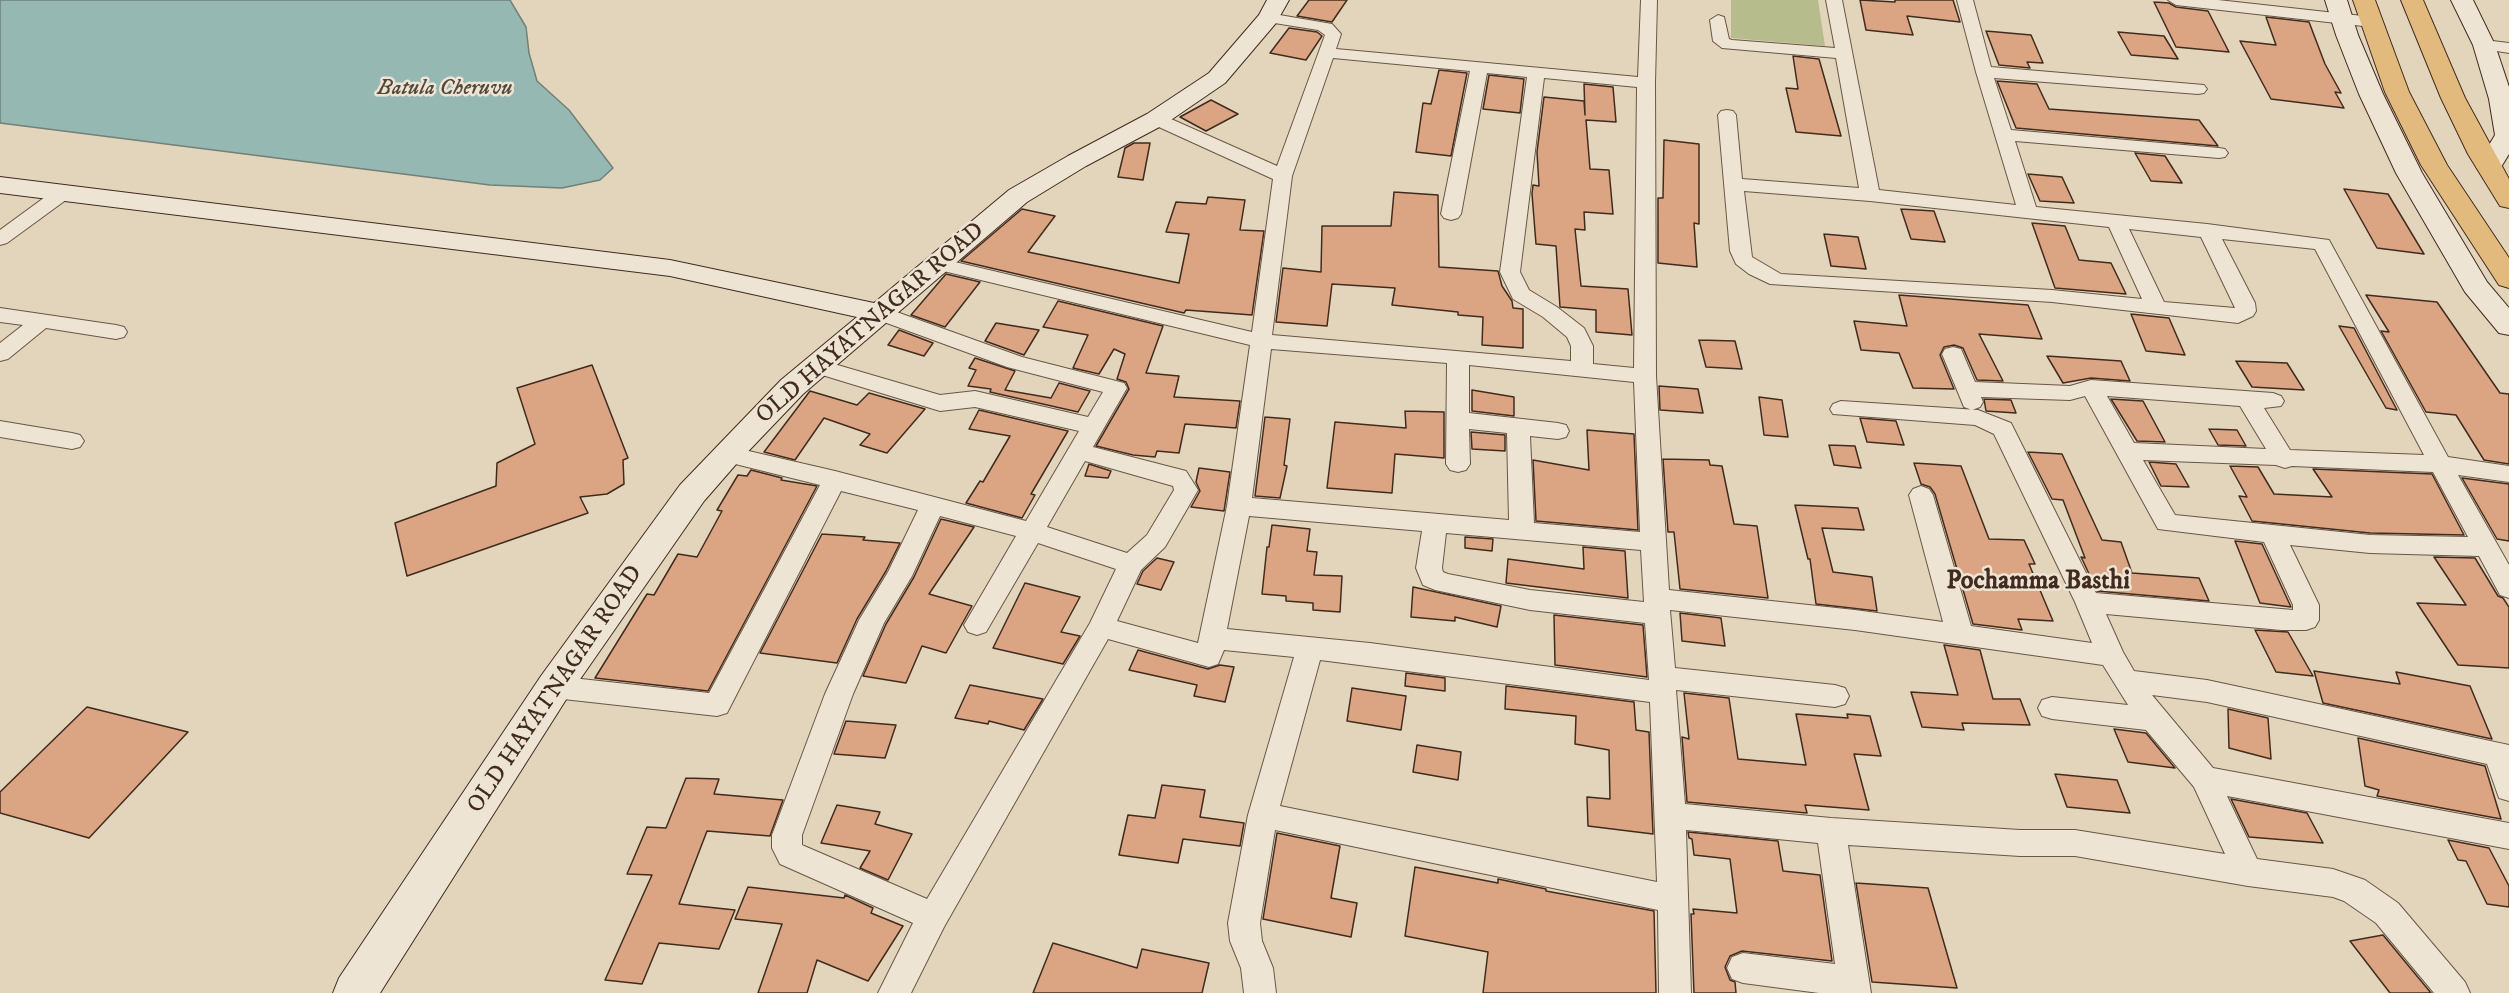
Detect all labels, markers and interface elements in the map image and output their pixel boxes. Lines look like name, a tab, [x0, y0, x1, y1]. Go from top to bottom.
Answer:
water label: Batula Cheruvu	[377, 76, 513, 102]
street label: OLD HAYATNAGAR ROAD	[751, 217, 991, 431]
street label: OLD HAYATNAGAR ROAD	[462, 561, 650, 819]
district label: Pochamma Basthi	[1946, 567, 2130, 599]

